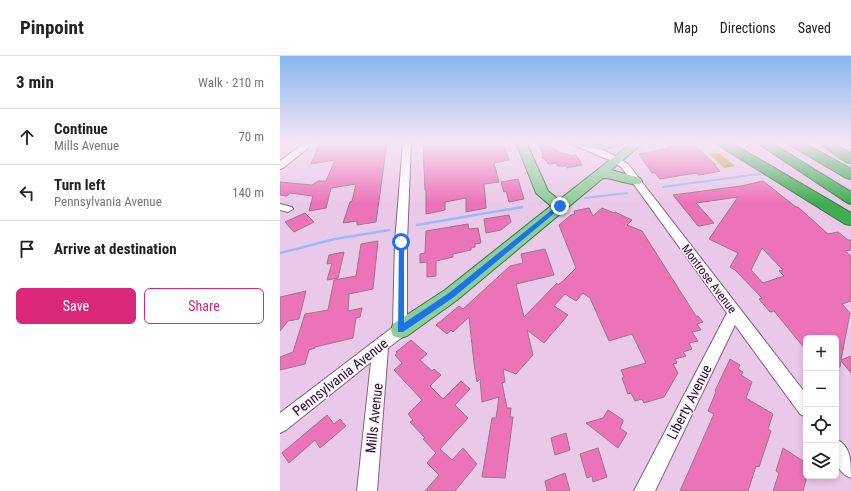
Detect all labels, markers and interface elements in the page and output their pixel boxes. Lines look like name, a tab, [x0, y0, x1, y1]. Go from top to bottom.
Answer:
text: Pinpoint	[20, 16, 84, 39]
text: Map	[674, 20, 698, 36]
text: Directions	[720, 20, 776, 36]
text: Saved	[798, 20, 831, 36]
text: 3 min	[16, 72, 54, 92]
text: Walk · 210 m	[198, 75, 264, 90]
text: Continue	[54, 120, 108, 138]
icon: ahead	[16, 126, 38, 148]
text: 70 m	[238, 129, 264, 144]
text: Mills Avenue	[54, 138, 119, 153]
text: Turn left	[54, 176, 105, 194]
icon: left	[16, 182, 38, 204]
text: 140 m	[232, 185, 264, 200]
text: Pennsylvania Avenue	[54, 194, 162, 209]
route end	[551, 197, 569, 215]
route start	[392, 233, 410, 251]
icon: arrive	[16, 238, 38, 260]
text: Arrive at destination	[54, 240, 177, 258]
street label: Montrose Avenue	[679, 242, 740, 316]
button: Save	[16, 288, 136, 324]
button: Share	[144, 288, 264, 324]
street label: Pennsylvania Avenue	[289, 335, 391, 419]
map controls	[803, 335, 839, 479]
button: +	[803, 335, 839, 371]
street label: Liberty Avenue	[663, 362, 715, 442]
button: −	[803, 371, 839, 407]
street label: Mills Avenue	[362, 382, 386, 454]
button: locate	[803, 407, 839, 443]
button: layers	[803, 443, 839, 479]

